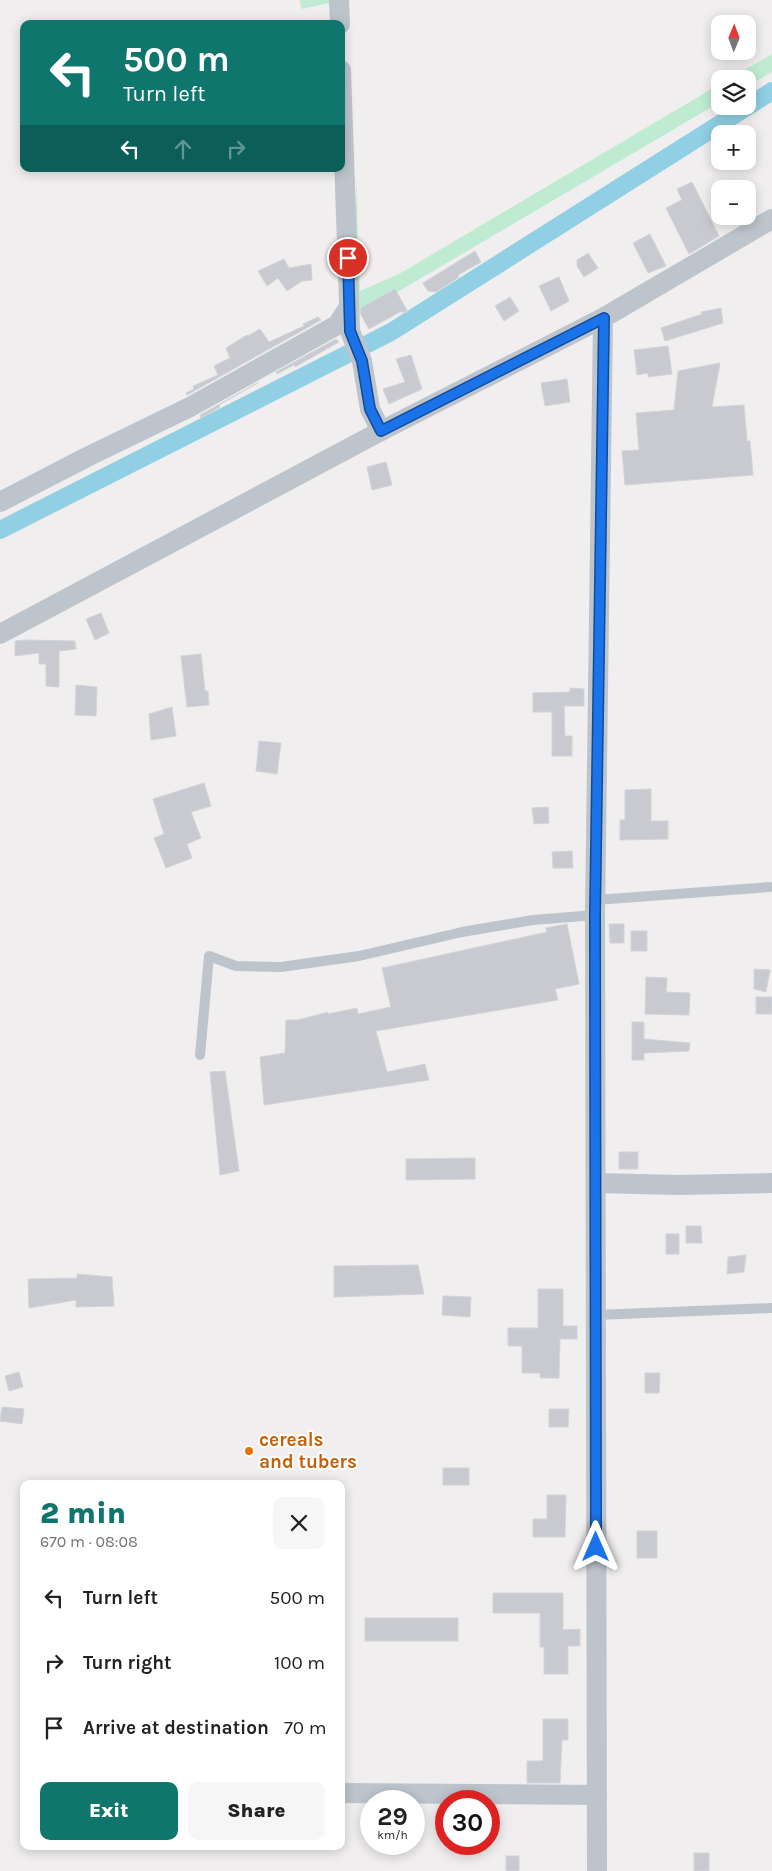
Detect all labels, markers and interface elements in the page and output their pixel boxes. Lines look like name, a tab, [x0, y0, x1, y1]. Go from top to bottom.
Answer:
north arrow	[711, 15, 756, 60]
map controls	[711, 15, 756, 225]
text: 500 m	[123, 39, 230, 80]
icon: left	[40, 40, 105, 105]
button: layers	[711, 70, 756, 115]
text: Turn left	[123, 81, 206, 107]
button: +	[711, 125, 756, 170]
icon: left	[116, 135, 144, 163]
icon: ahead	[169, 135, 197, 163]
icon: right	[222, 135, 250, 163]
button: −	[711, 180, 756, 225]
pin	[327, 237, 369, 279]
icon: arrive	[334, 244, 362, 272]
place label: cereals and tubers	[259, 1429, 357, 1473]
marker: cereals and tubers	[243, 1445, 255, 1457]
text: 2 min	[40, 1495, 126, 1531]
button: close	[273, 1497, 325, 1549]
position arrow	[569, 1520, 621, 1572]
text: 670 m · 08:08	[40, 1532, 138, 1551]
icon: left	[40, 1584, 68, 1612]
text: Turn left	[83, 1587, 158, 1609]
text: 500 m	[269, 1587, 325, 1609]
icon: right	[40, 1649, 68, 1677]
text: Turn right	[83, 1652, 172, 1674]
text: 100 m	[274, 1652, 325, 1674]
icon: arrive	[40, 1714, 68, 1742]
text: Arrive at destination	[83, 1717, 269, 1739]
text: 70 m	[284, 1717, 326, 1739]
button: Exit	[40, 1782, 178, 1840]
button: Share	[188, 1782, 325, 1840]
speed limit sign: 30	[435, 1790, 500, 1855]
text: 29	[377, 1802, 408, 1831]
text: km/h	[377, 1828, 408, 1842]

